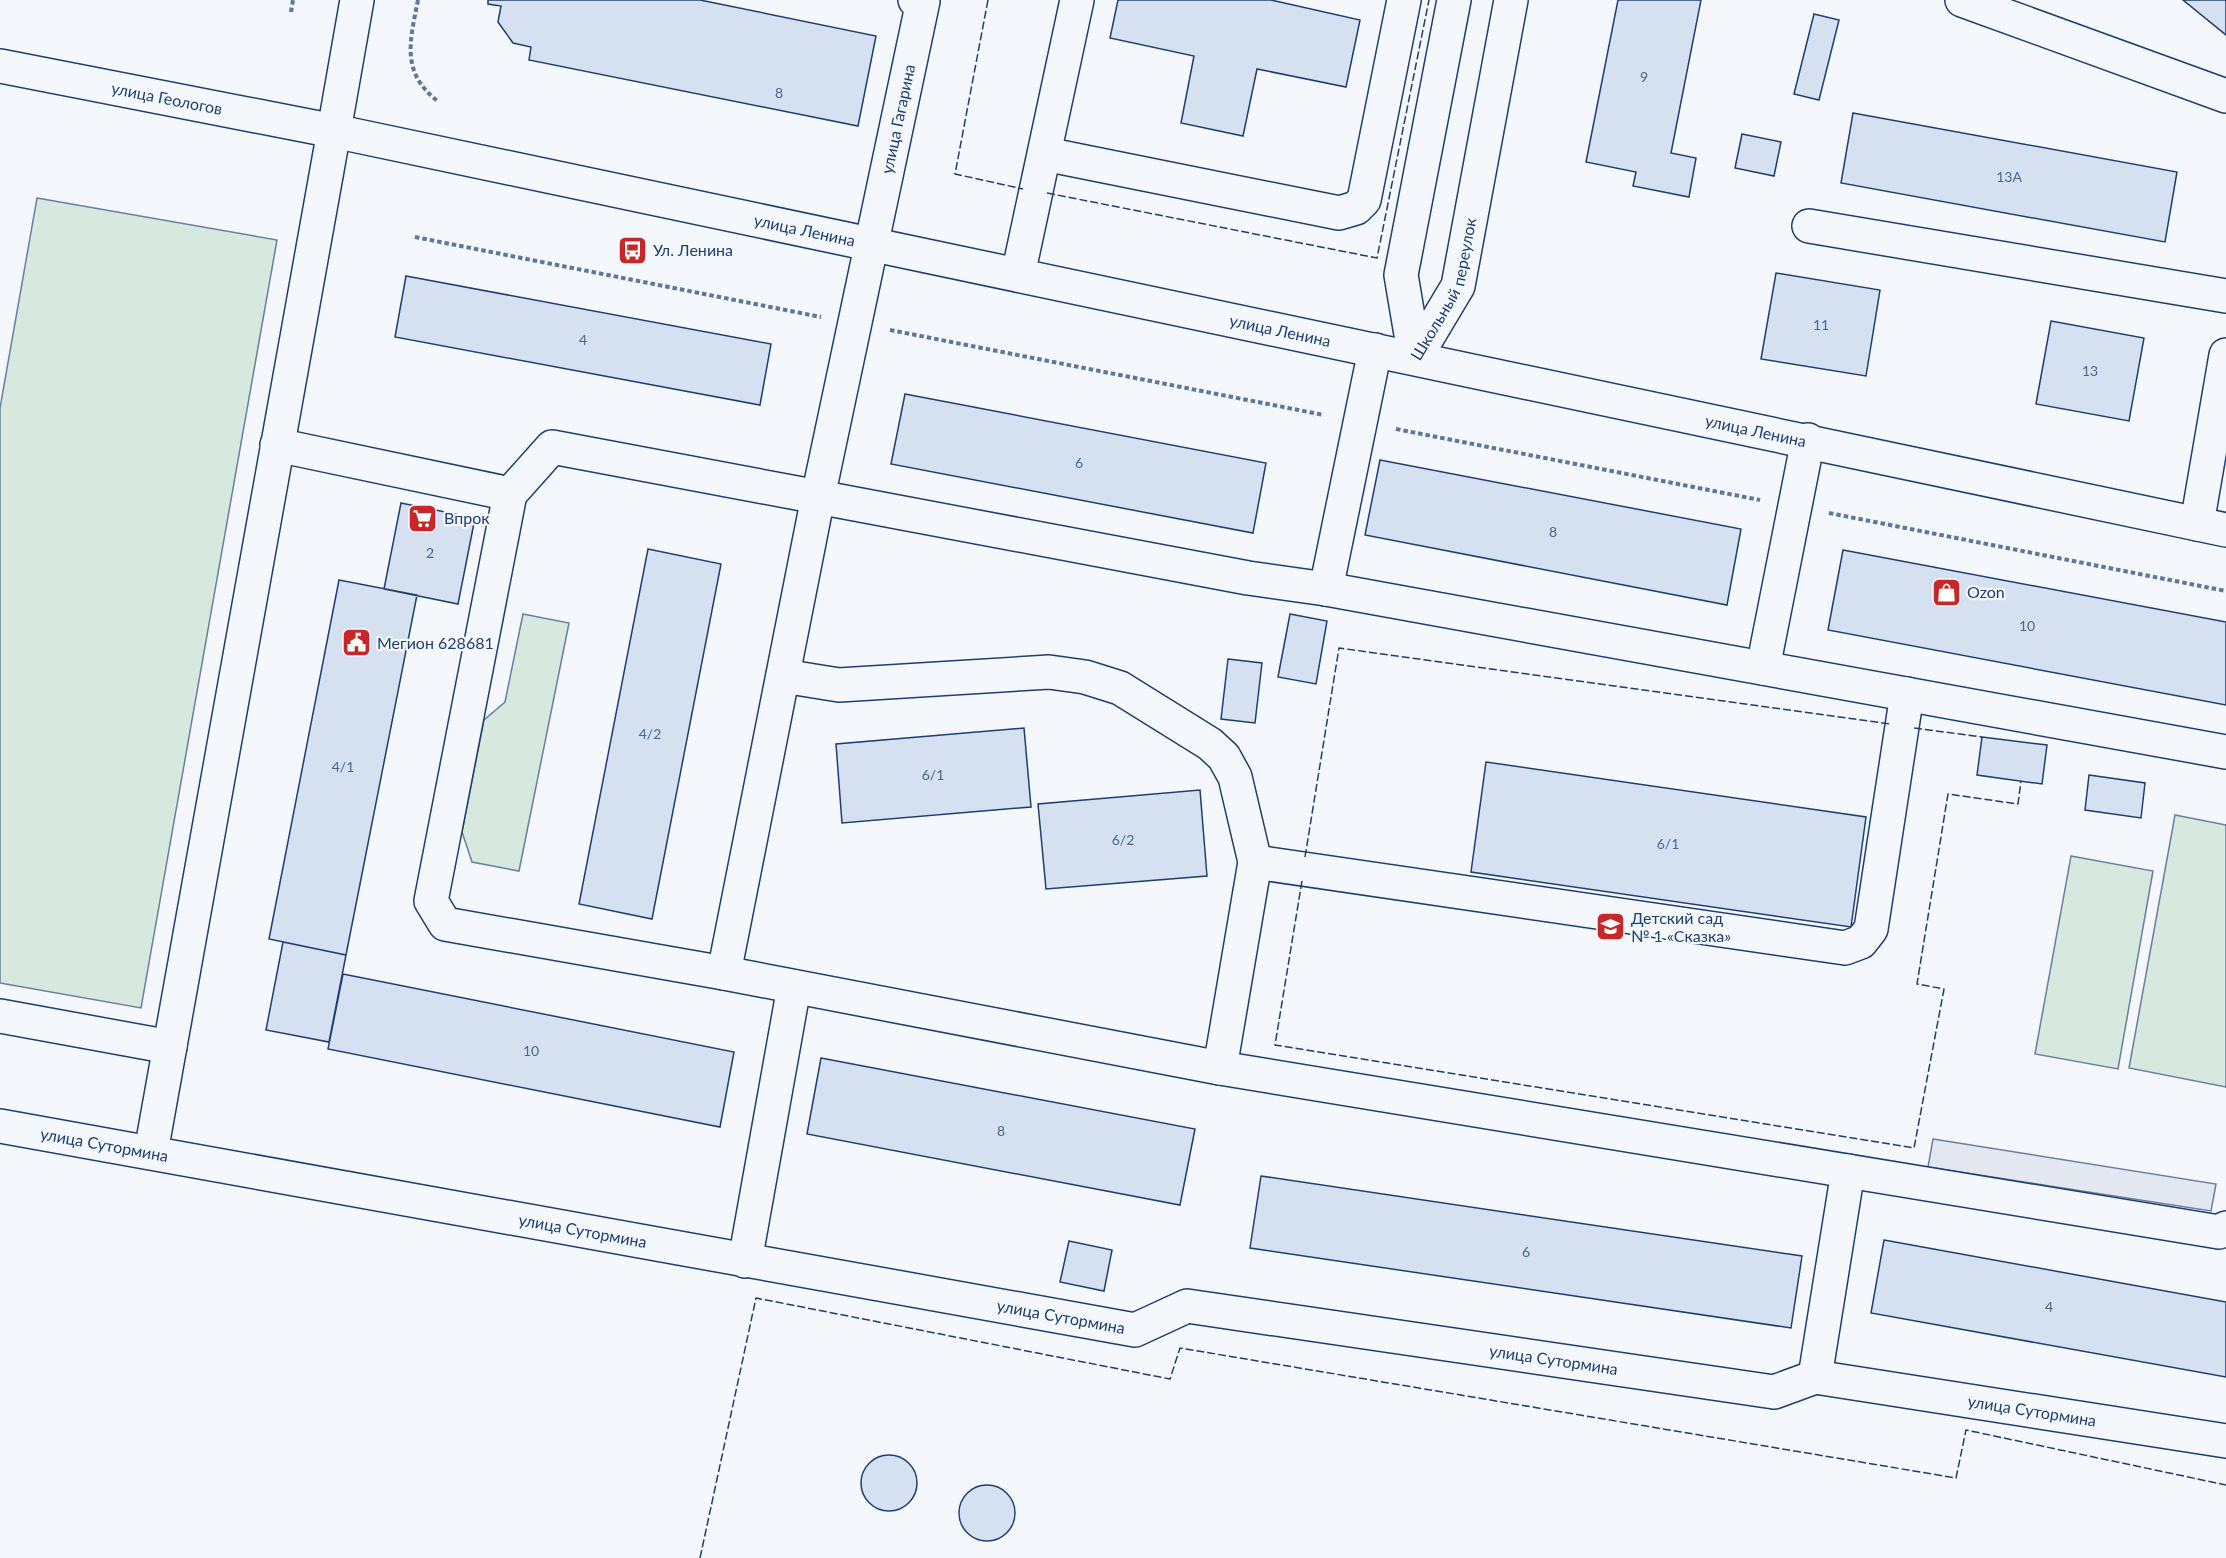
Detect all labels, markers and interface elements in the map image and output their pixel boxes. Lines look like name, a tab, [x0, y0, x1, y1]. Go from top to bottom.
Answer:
street label: улица Гагарина	[877, 62, 918, 175]
house number: 9	[1640, 68, 1648, 85]
street label: улица Геологов	[110, 78, 224, 118]
house number: 8	[775, 84, 783, 101]
house number: 13А	[1996, 168, 2022, 185]
street label: улица Ленина	[752, 210, 857, 250]
street label: Школьный переулок	[1406, 216, 1480, 363]
bus stop icon: Ул. Ленина	[616, 234, 648, 266]
place label: Ул. Ленина	[653, 240, 733, 259]
street label: улица Ленина	[1228, 310, 1333, 350]
house number: 11	[1813, 316, 1829, 333]
house number: 4	[579, 331, 587, 348]
house number: 13	[2082, 362, 2098, 379]
street label: улица Ленина	[1704, 410, 1808, 450]
house number: 6	[1075, 454, 1083, 471]
supermarket icon: Впрок	[407, 502, 439, 534]
place label: Впрок	[444, 508, 490, 527]
house number: 8	[1549, 523, 1557, 540]
house number: 2	[426, 544, 434, 561]
shop icon: Ozon	[1930, 576, 1962, 608]
place label: Ozon	[1967, 582, 2005, 601]
house number: 10	[2019, 617, 2035, 634]
public building icon: Мегион 628681	[340, 627, 372, 659]
place label: Мегион 628681	[377, 633, 494, 652]
house number: 4/2	[639, 725, 661, 742]
house number: 4/1	[332, 758, 354, 775]
house number: 6/1	[922, 766, 944, 783]
house number: 6/2	[1112, 831, 1134, 848]
house number: 6/1	[1657, 835, 1679, 852]
place label: Детский сад № 1 «Сказка»	[1631, 908, 1731, 945]
school or university icon: Детский сад № 1 «Сказка»	[1594, 911, 1626, 943]
house number: 10	[523, 1042, 539, 1059]
house number: 8	[997, 1122, 1005, 1139]
street label: улица Сутормина	[39, 1123, 170, 1165]
street label: улица Сутормина	[517, 1209, 648, 1251]
house number: 6	[1522, 1243, 1530, 1260]
street label: улица Сутормина	[996, 1295, 1127, 1337]
house number: 4	[2045, 1298, 2053, 1315]
street label: улица Сутормина	[1488, 1340, 1619, 1378]
street label: улица Сутормина	[1966, 1391, 2098, 1430]

